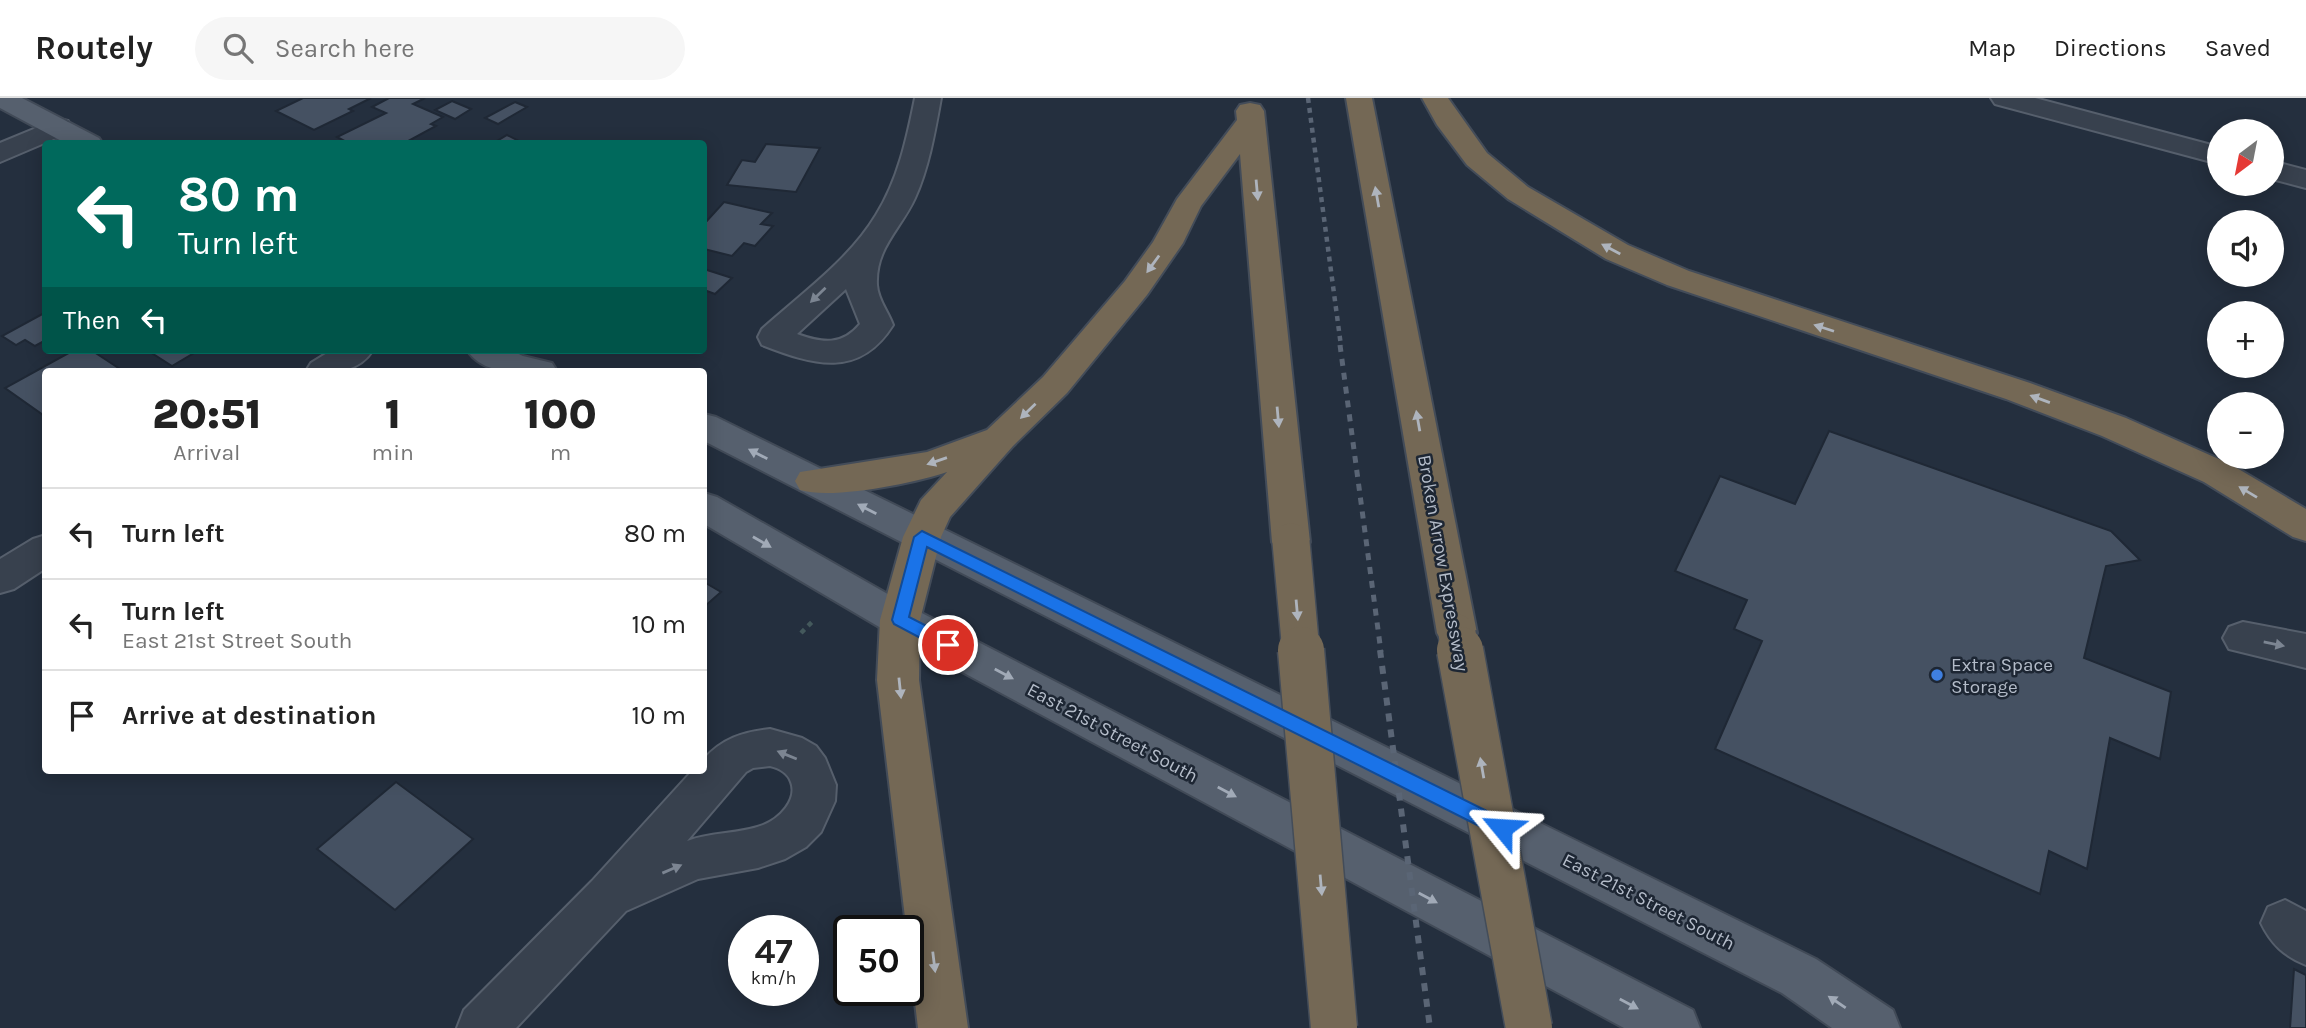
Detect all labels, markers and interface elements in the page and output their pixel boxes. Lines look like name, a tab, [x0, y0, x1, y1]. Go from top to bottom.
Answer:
search box	[195, 17, 685, 80]
text: Routely	[35, 29, 153, 67]
icon: search	[219, 29, 257, 67]
text: Search here	[275, 33, 415, 64]
text: Map	[1968, 34, 2016, 62]
text: Directions	[2054, 34, 2167, 62]
text: Saved	[2205, 34, 2271, 62]
north arrow	[2207, 119, 2284, 196]
map controls	[2207, 119, 2284, 469]
text: 80 m	[178, 166, 300, 223]
icon: left	[63, 168, 154, 259]
one-way arrow	[1252, 179, 1263, 201]
one-way arrow	[1371, 186, 1382, 208]
button: sound	[2207, 210, 2284, 287]
text: Turn left	[178, 225, 298, 262]
one-way arrow	[1601, 243, 1621, 254]
one-way arrow	[1146, 255, 1160, 273]
one-way arrow	[809, 287, 826, 304]
icon: left	[135, 301, 173, 339]
button: +	[2207, 301, 2284, 378]
text: Then	[63, 305, 121, 336]
one-way arrow	[1813, 322, 1834, 333]
text: 20:51	[152, 389, 261, 439]
text: 1	[385, 389, 401, 439]
text: 100	[524, 389, 597, 439]
button: −	[2207, 392, 2284, 469]
one-way arrow	[2030, 394, 2051, 405]
one-way arrow	[1020, 402, 1036, 419]
one-way arrow	[1273, 406, 1284, 428]
one-way arrow	[1412, 410, 1423, 432]
text: Arrival	[173, 439, 240, 466]
text: min	[372, 439, 414, 466]
text: m	[550, 439, 571, 466]
one-way arrow	[748, 448, 768, 459]
street label: Broken Arrow Expressway	[1413, 453, 1473, 674]
one-way arrow	[926, 456, 947, 467]
one-way arrow	[2238, 485, 2257, 498]
one-way arrow	[857, 504, 877, 516]
icon: left	[63, 515, 101, 553]
text: Turn left	[122, 518, 224, 549]
text: 80 m	[624, 518, 686, 549]
one-way arrow	[753, 536, 772, 548]
text: Turn left	[122, 596, 224, 627]
one-way arrow	[1292, 599, 1303, 621]
icon: left	[63, 606, 101, 644]
text: 10 m	[631, 609, 686, 640]
pin	[918, 615, 978, 675]
icon: arrive	[929, 626, 967, 664]
text: East 21st Street South	[122, 627, 352, 654]
one-way arrow	[2263, 639, 2285, 650]
place label: Extra Space Storage	[1951, 654, 2053, 698]
marker: Extra Space Storage	[1929, 667, 1945, 683]
one-way arrow	[994, 669, 1014, 680]
one-way arrow	[894, 677, 905, 699]
street label: East 21st Street South	[1023, 678, 1202, 787]
icon: arrive	[63, 697, 101, 735]
text: Arrive at destination	[122, 700, 376, 731]
text: 10 m	[631, 700, 686, 731]
one-way arrow	[776, 749, 797, 760]
one-way arrow	[1476, 757, 1487, 779]
one-way arrow	[1217, 786, 1237, 798]
position arrow	[1465, 791, 1539, 865]
street label: East 21st Street South	[1559, 849, 1738, 955]
one-way arrow	[661, 863, 682, 874]
one-way arrow	[1316, 874, 1327, 896]
one-way arrow	[1418, 892, 1438, 904]
speed limit sign: 50	[833, 915, 924, 1006]
text: 47	[754, 931, 793, 972]
one-way arrow	[929, 951, 940, 973]
text: km/h	[751, 967, 796, 989]
one-way arrow	[1828, 995, 1846, 1009]
one-way arrow	[1619, 998, 1639, 1010]

